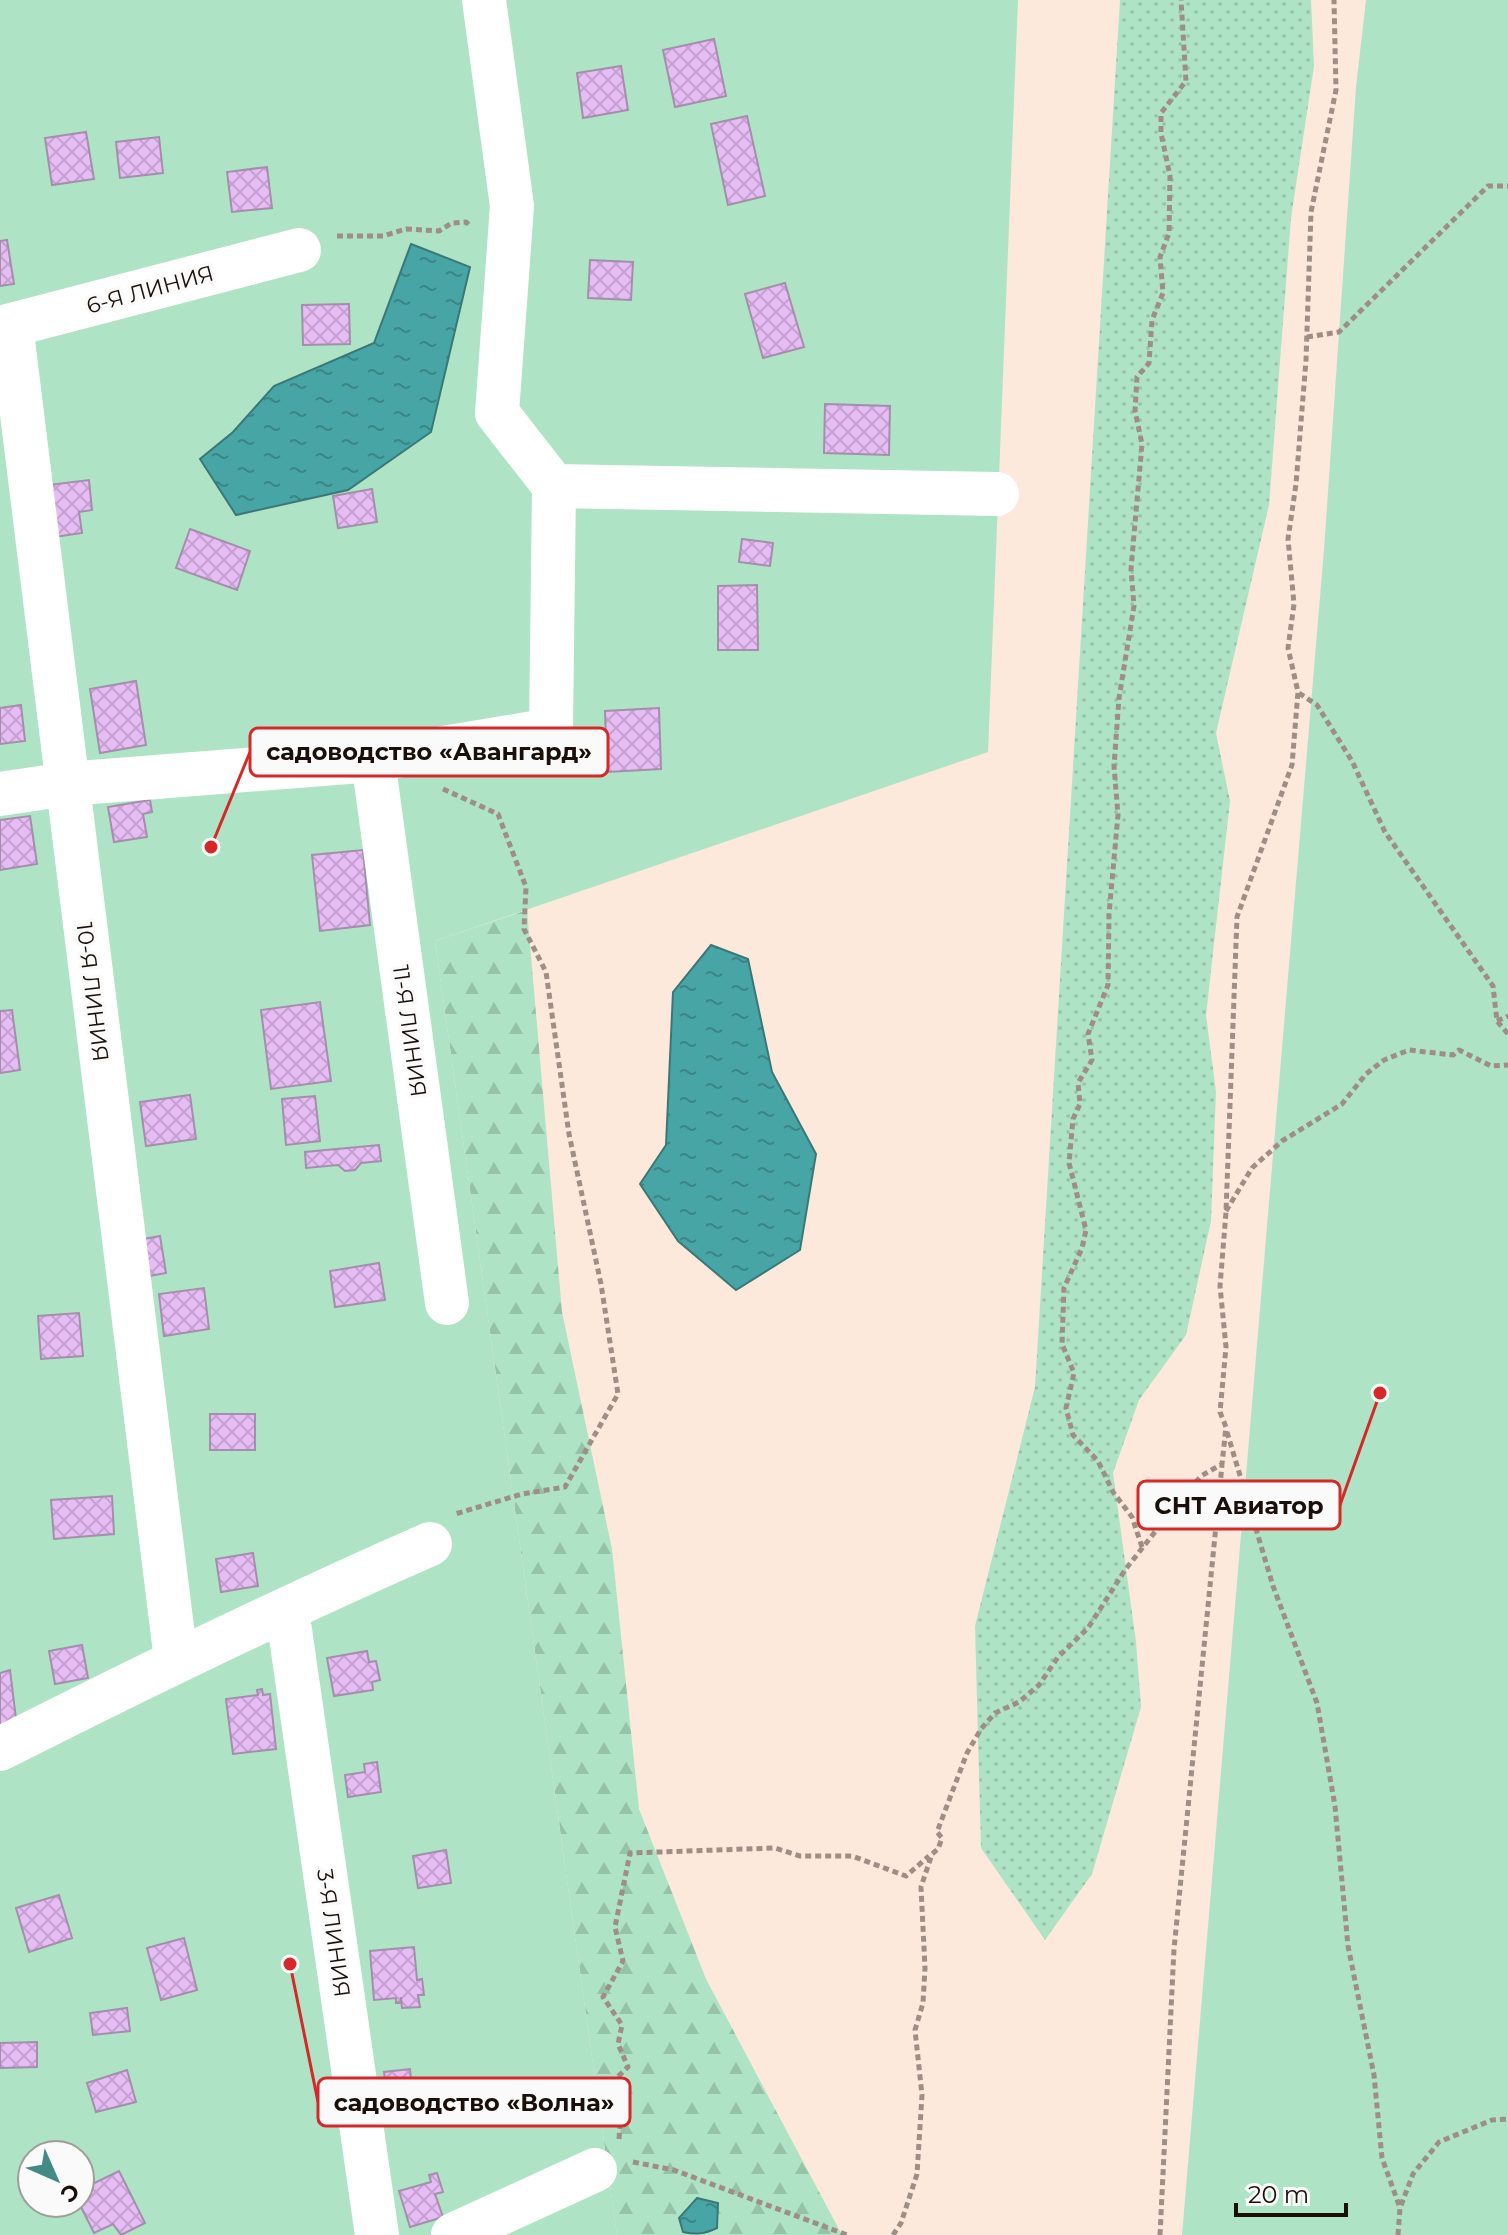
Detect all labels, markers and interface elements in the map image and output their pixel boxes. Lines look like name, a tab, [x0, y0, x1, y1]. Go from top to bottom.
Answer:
street label: 6-Я ЛИНИЯ	[84, 260, 217, 319]
callout: садоводство «Авангард»	[250, 728, 608, 776]
text: садоводство «Авангард»	[266, 737, 592, 766]
street label: 10-Я ЛИНИЯ	[71, 921, 114, 1063]
street label: 11-Я ЛИНИЯ	[387, 963, 432, 1099]
callout: СНТ Авиатор	[1138, 1481, 1340, 1529]
text: СНТ Авиатор	[1154, 1491, 1324, 1520]
street label: 3-Я ЛИНИЯ	[311, 1867, 356, 1999]
callout: садоводство «Волна»	[318, 2078, 630, 2126]
text: садоводство «Волна»	[334, 2088, 614, 2117]
north arrow	[16, 2139, 96, 2219]
scale bar	[1236, 2167, 1346, 2217]
text: С	[55, 2178, 85, 2208]
text: 20 m	[1248, 2180, 1309, 2209]

